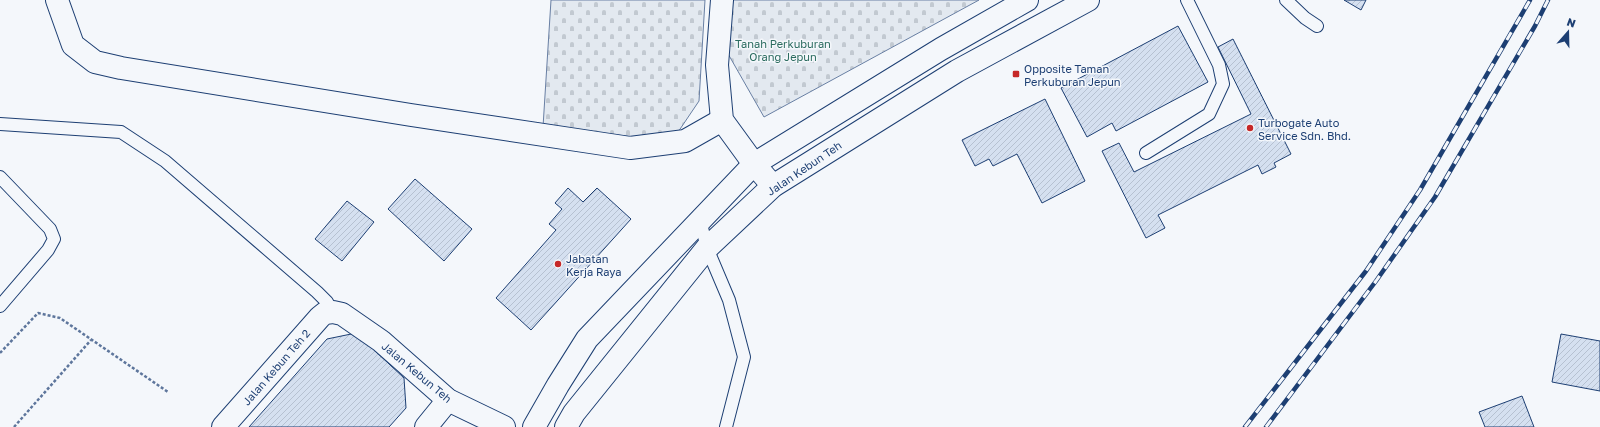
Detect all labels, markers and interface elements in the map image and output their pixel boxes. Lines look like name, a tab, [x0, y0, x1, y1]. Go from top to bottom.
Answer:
north arrow	[1548, 12, 1588, 52]
text: N	[1565, 15, 1578, 30]
park label: Tanah Perkuburan Orang Jepun	[735, 37, 831, 63]
place label: Opposite Taman Perkuburan Jepun	[1024, 62, 1121, 88]
marker: Opposite Taman Perkuburan Jepun	[1011, 69, 1021, 79]
place label: Turbogate Auto Service Sdn. Bhd.	[1258, 116, 1351, 142]
marker: Turbogate Auto Service Sdn. Bhd.	[1245, 123, 1255, 133]
street label: Jalan Kebun Teh	[764, 138, 844, 198]
place label: Jabatan Kerja Raya	[566, 252, 621, 278]
marker: Jabatan Kerja Raya	[553, 259, 563, 269]
street label: Jalan Kebun Teh 2	[239, 326, 313, 408]
street label: Jalan Kebun Teh	[379, 339, 455, 405]

